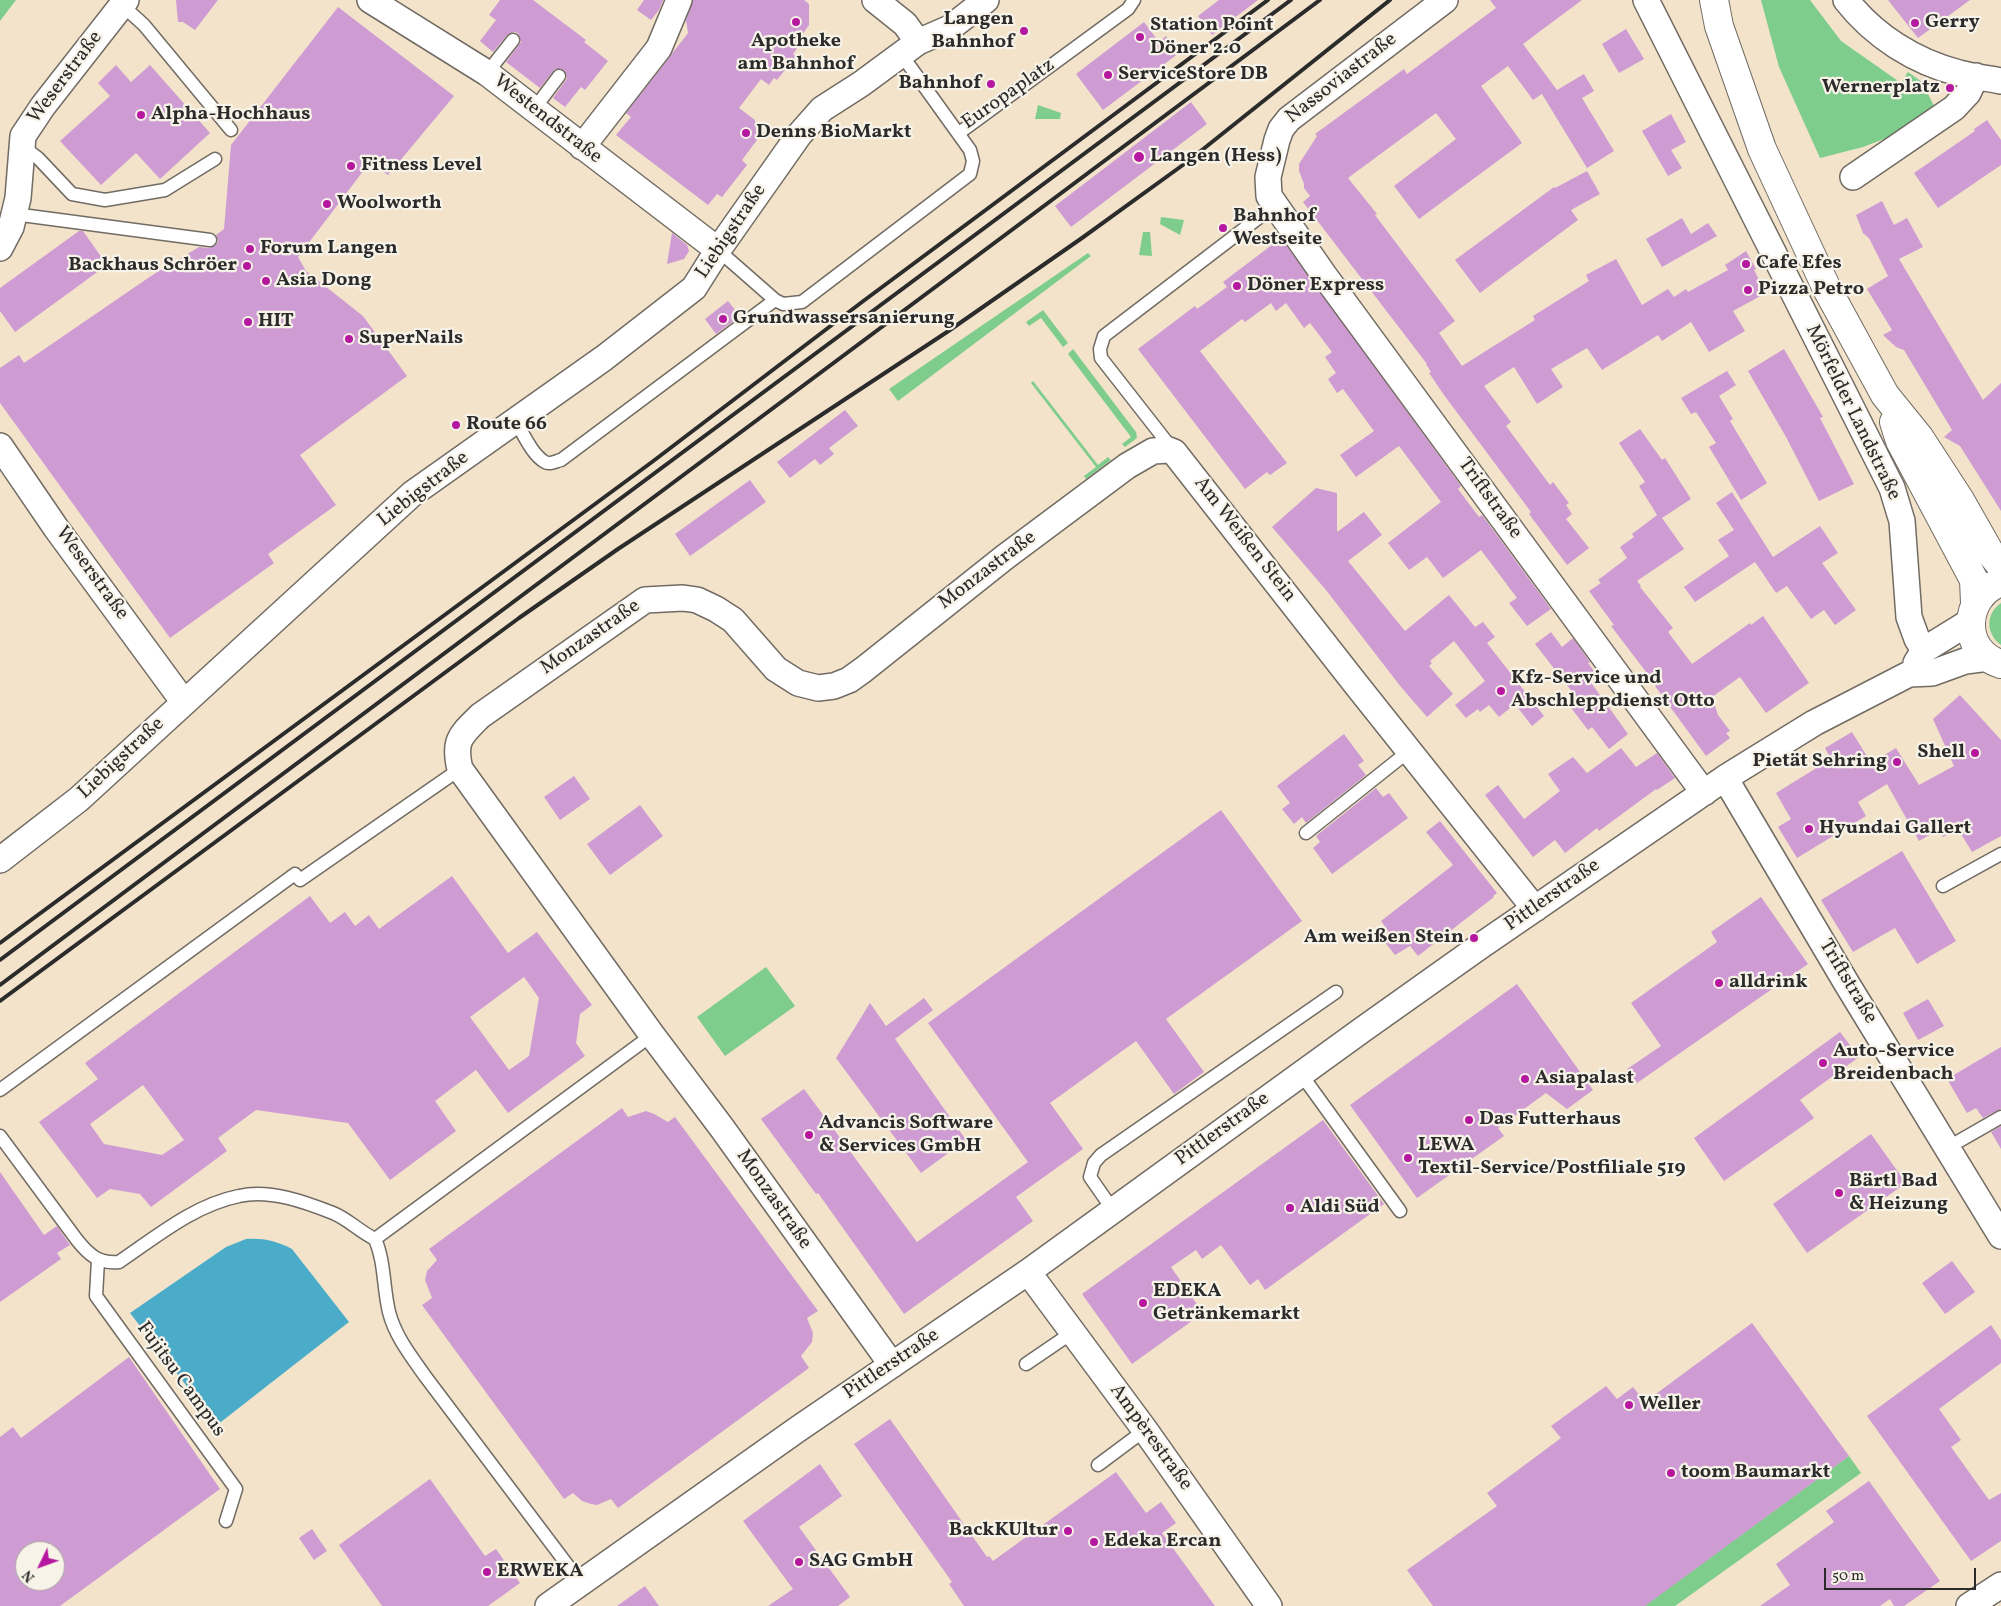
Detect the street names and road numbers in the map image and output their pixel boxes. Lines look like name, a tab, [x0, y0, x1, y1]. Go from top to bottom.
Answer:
street label: Weserstraße	[23, 27, 109, 129]
street label: Nassoviastraße	[1282, 28, 1402, 130]
street label: Europaplatz	[958, 54, 1060, 136]
street label: Westendstraße	[488, 70, 606, 170]
street label: Liebigstraße	[692, 180, 772, 284]
street label: Mörfelder Landstraße	[1799, 321, 1905, 505]
street label: Liebigstraße	[374, 447, 474, 533]
street label: Triftstraße	[1452, 454, 1526, 544]
street label: Am Weißen Stein	[1188, 473, 1300, 607]
street label: Weserstraße	[49, 523, 133, 625]
street label: Monzastraße	[934, 526, 1042, 616]
street label: Monzastraße	[537, 595, 645, 681]
street label: Liebigstraße	[74, 713, 170, 805]
street label: Pittlerstraße	[1501, 854, 1605, 938]
street label: Triftstraße	[1812, 935, 1882, 1029]
street label: Pittlerstraße	[1171, 1088, 1275, 1172]
street label: Monzastraße	[730, 1146, 816, 1254]
street label: Fujitsu Campus	[130, 1318, 230, 1442]
street label: Pittlerstraße	[839, 1324, 945, 1406]
street label: Ampèrestraße	[1103, 1380, 1197, 1496]

